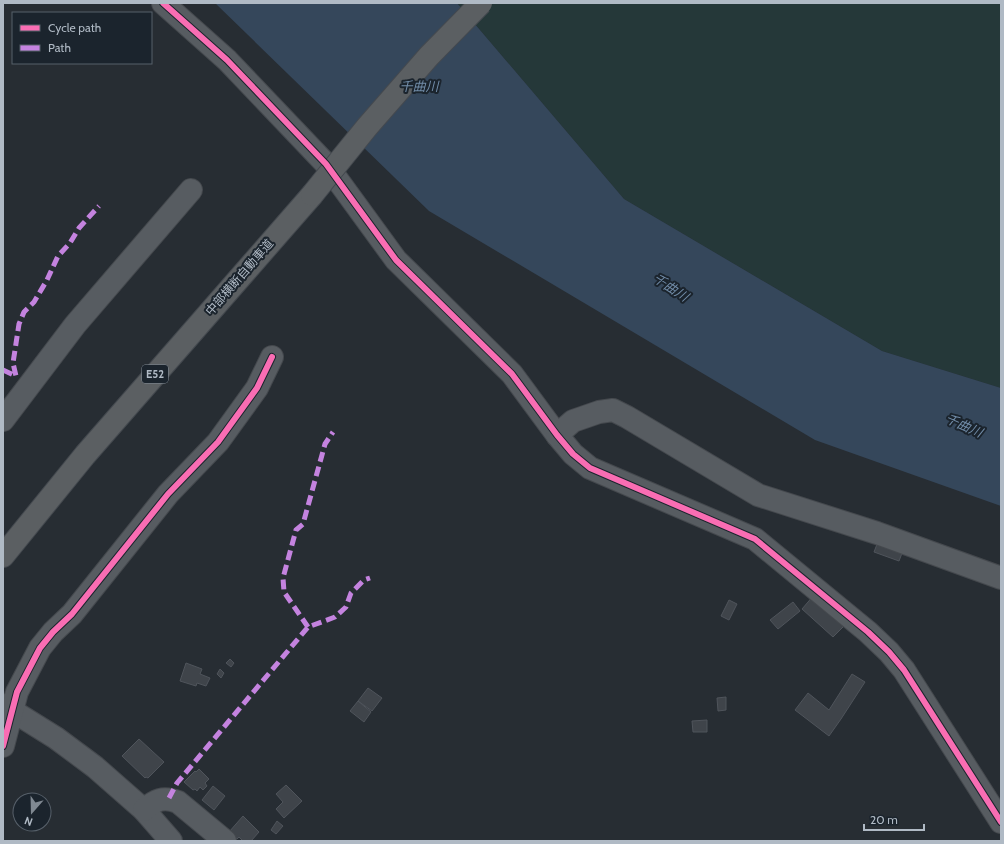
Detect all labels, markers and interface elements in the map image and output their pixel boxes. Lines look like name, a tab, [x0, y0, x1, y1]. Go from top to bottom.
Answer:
legend	[12, 12, 152, 64]
text: Cycle path	[48, 20, 101, 35]
text: Path	[48, 40, 71, 55]
water label: 千曲川	[399, 78, 440, 94]
street label: 中部横断自動車道	[202, 236, 276, 318]
water label: 千曲川	[650, 270, 693, 305]
road number: E52	[142, 365, 168, 383]
water label: 千曲川	[943, 410, 987, 441]
north arrow	[12, 792, 52, 832]
scale bar	[864, 806, 924, 832]
text: 20 m	[870, 812, 898, 827]
text: N	[23, 813, 35, 829]

